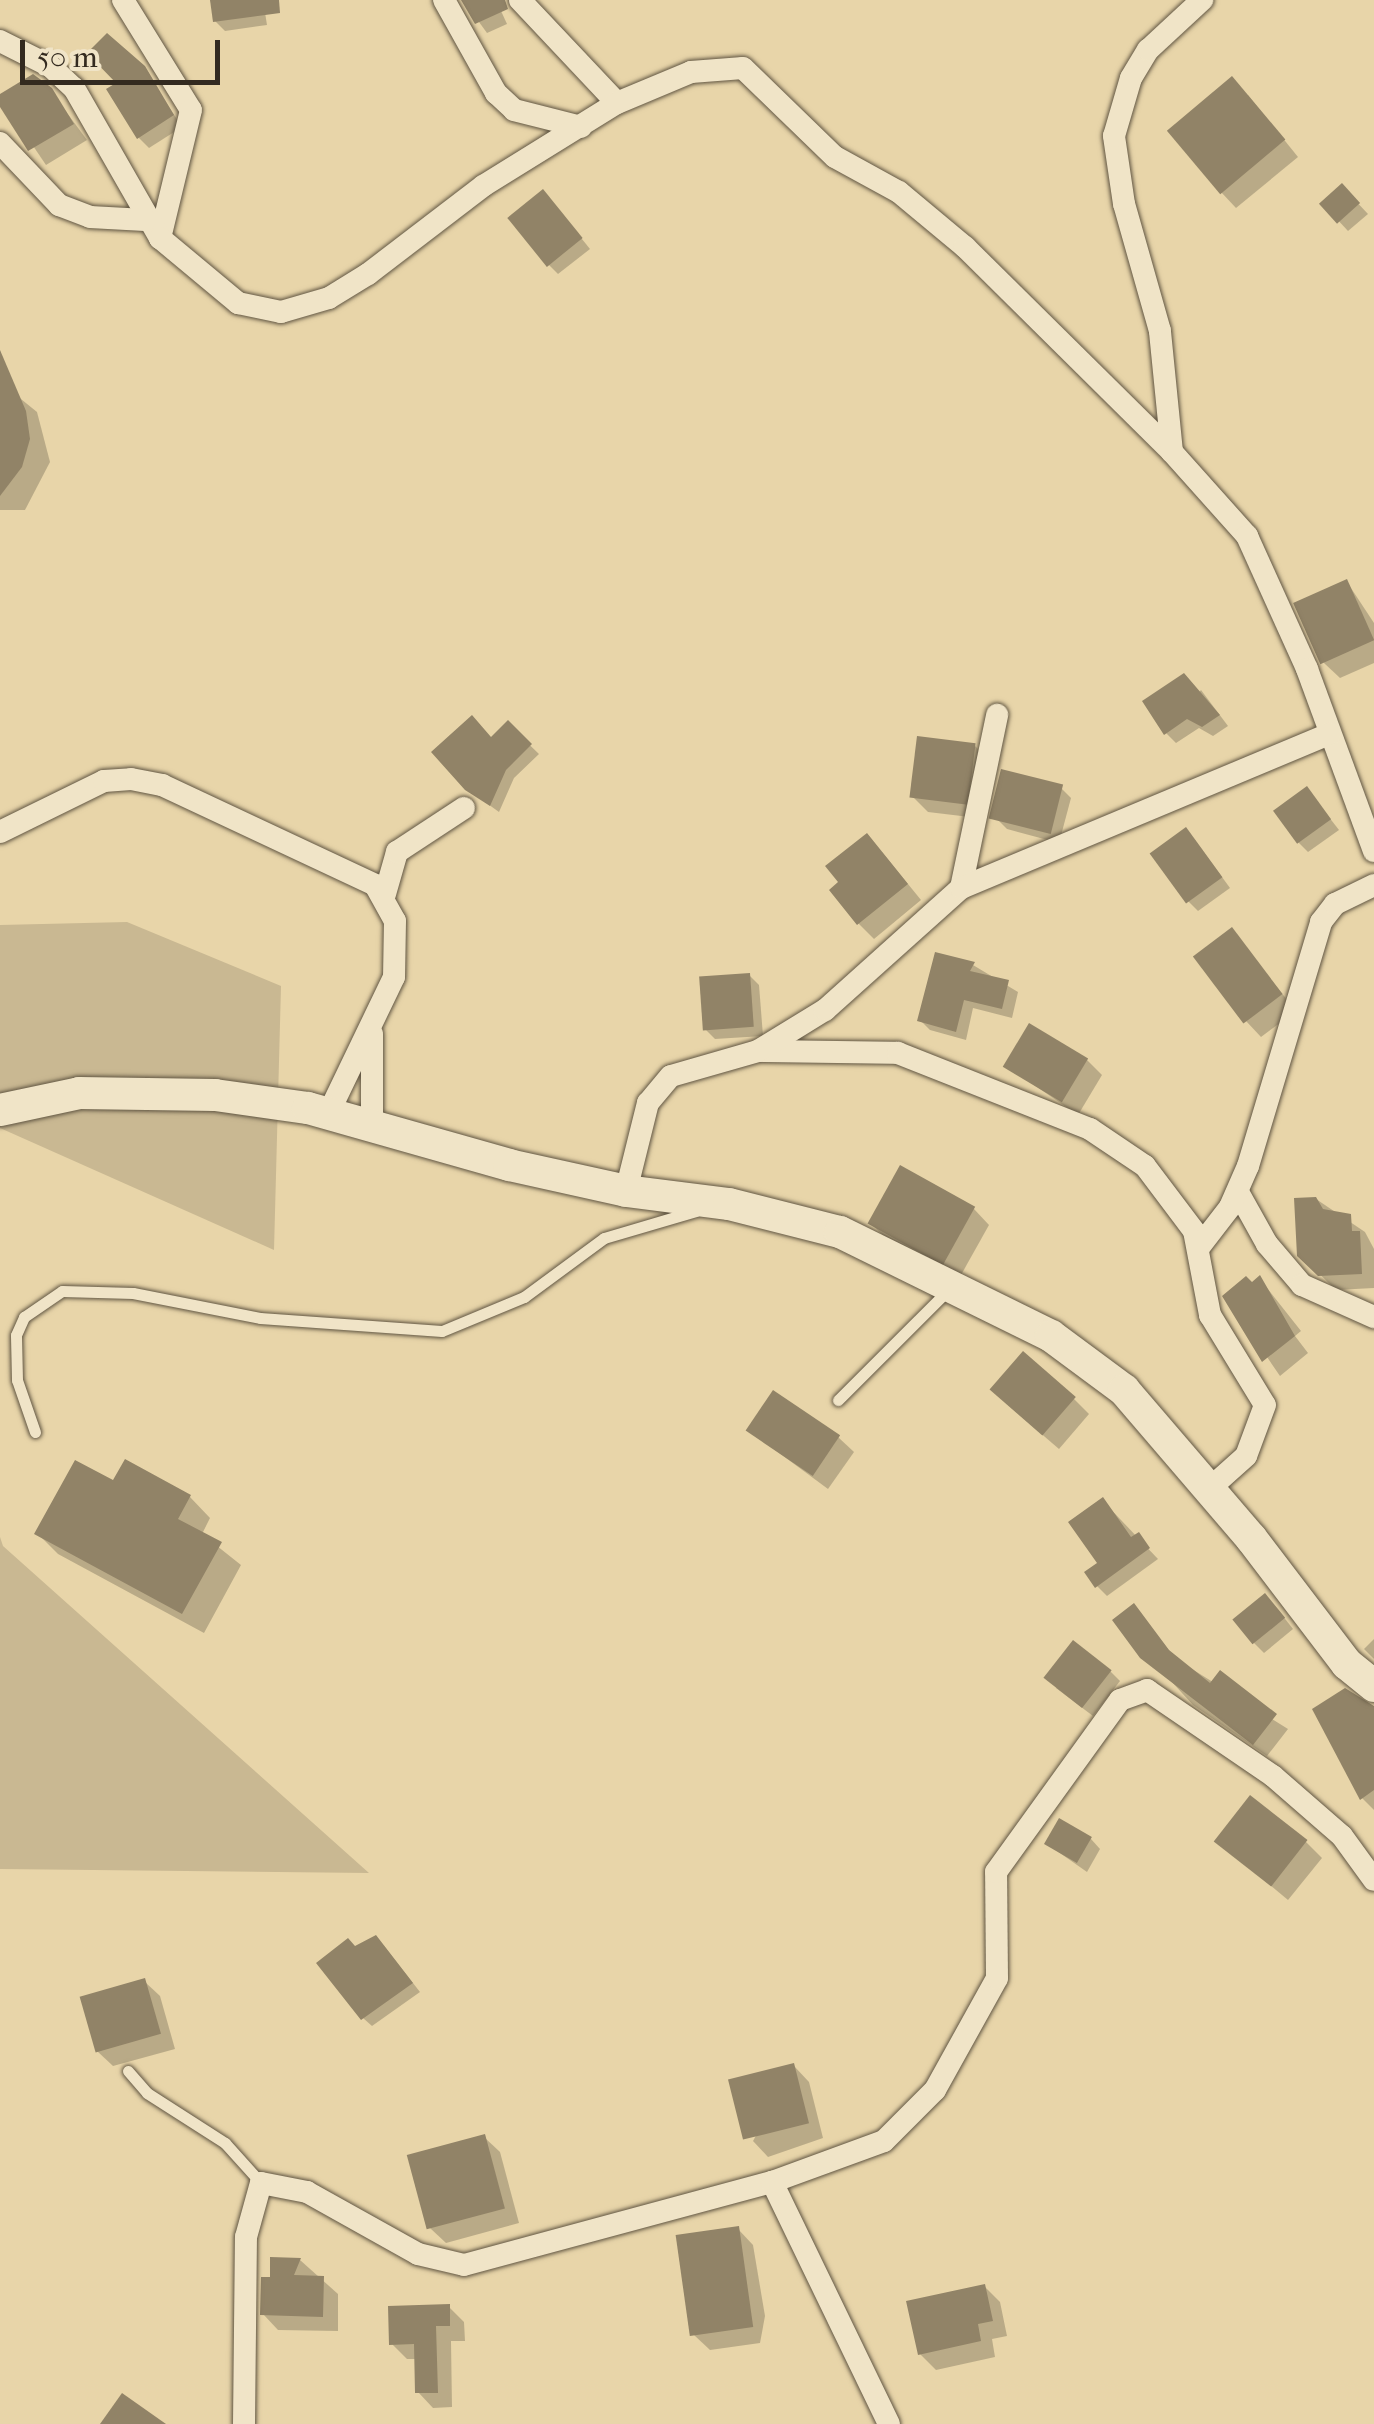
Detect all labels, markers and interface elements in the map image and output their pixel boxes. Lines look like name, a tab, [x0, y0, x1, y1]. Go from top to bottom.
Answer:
scale bar	[25, 20, 225, 82]
text: 50 m	[37, 40, 98, 75]

